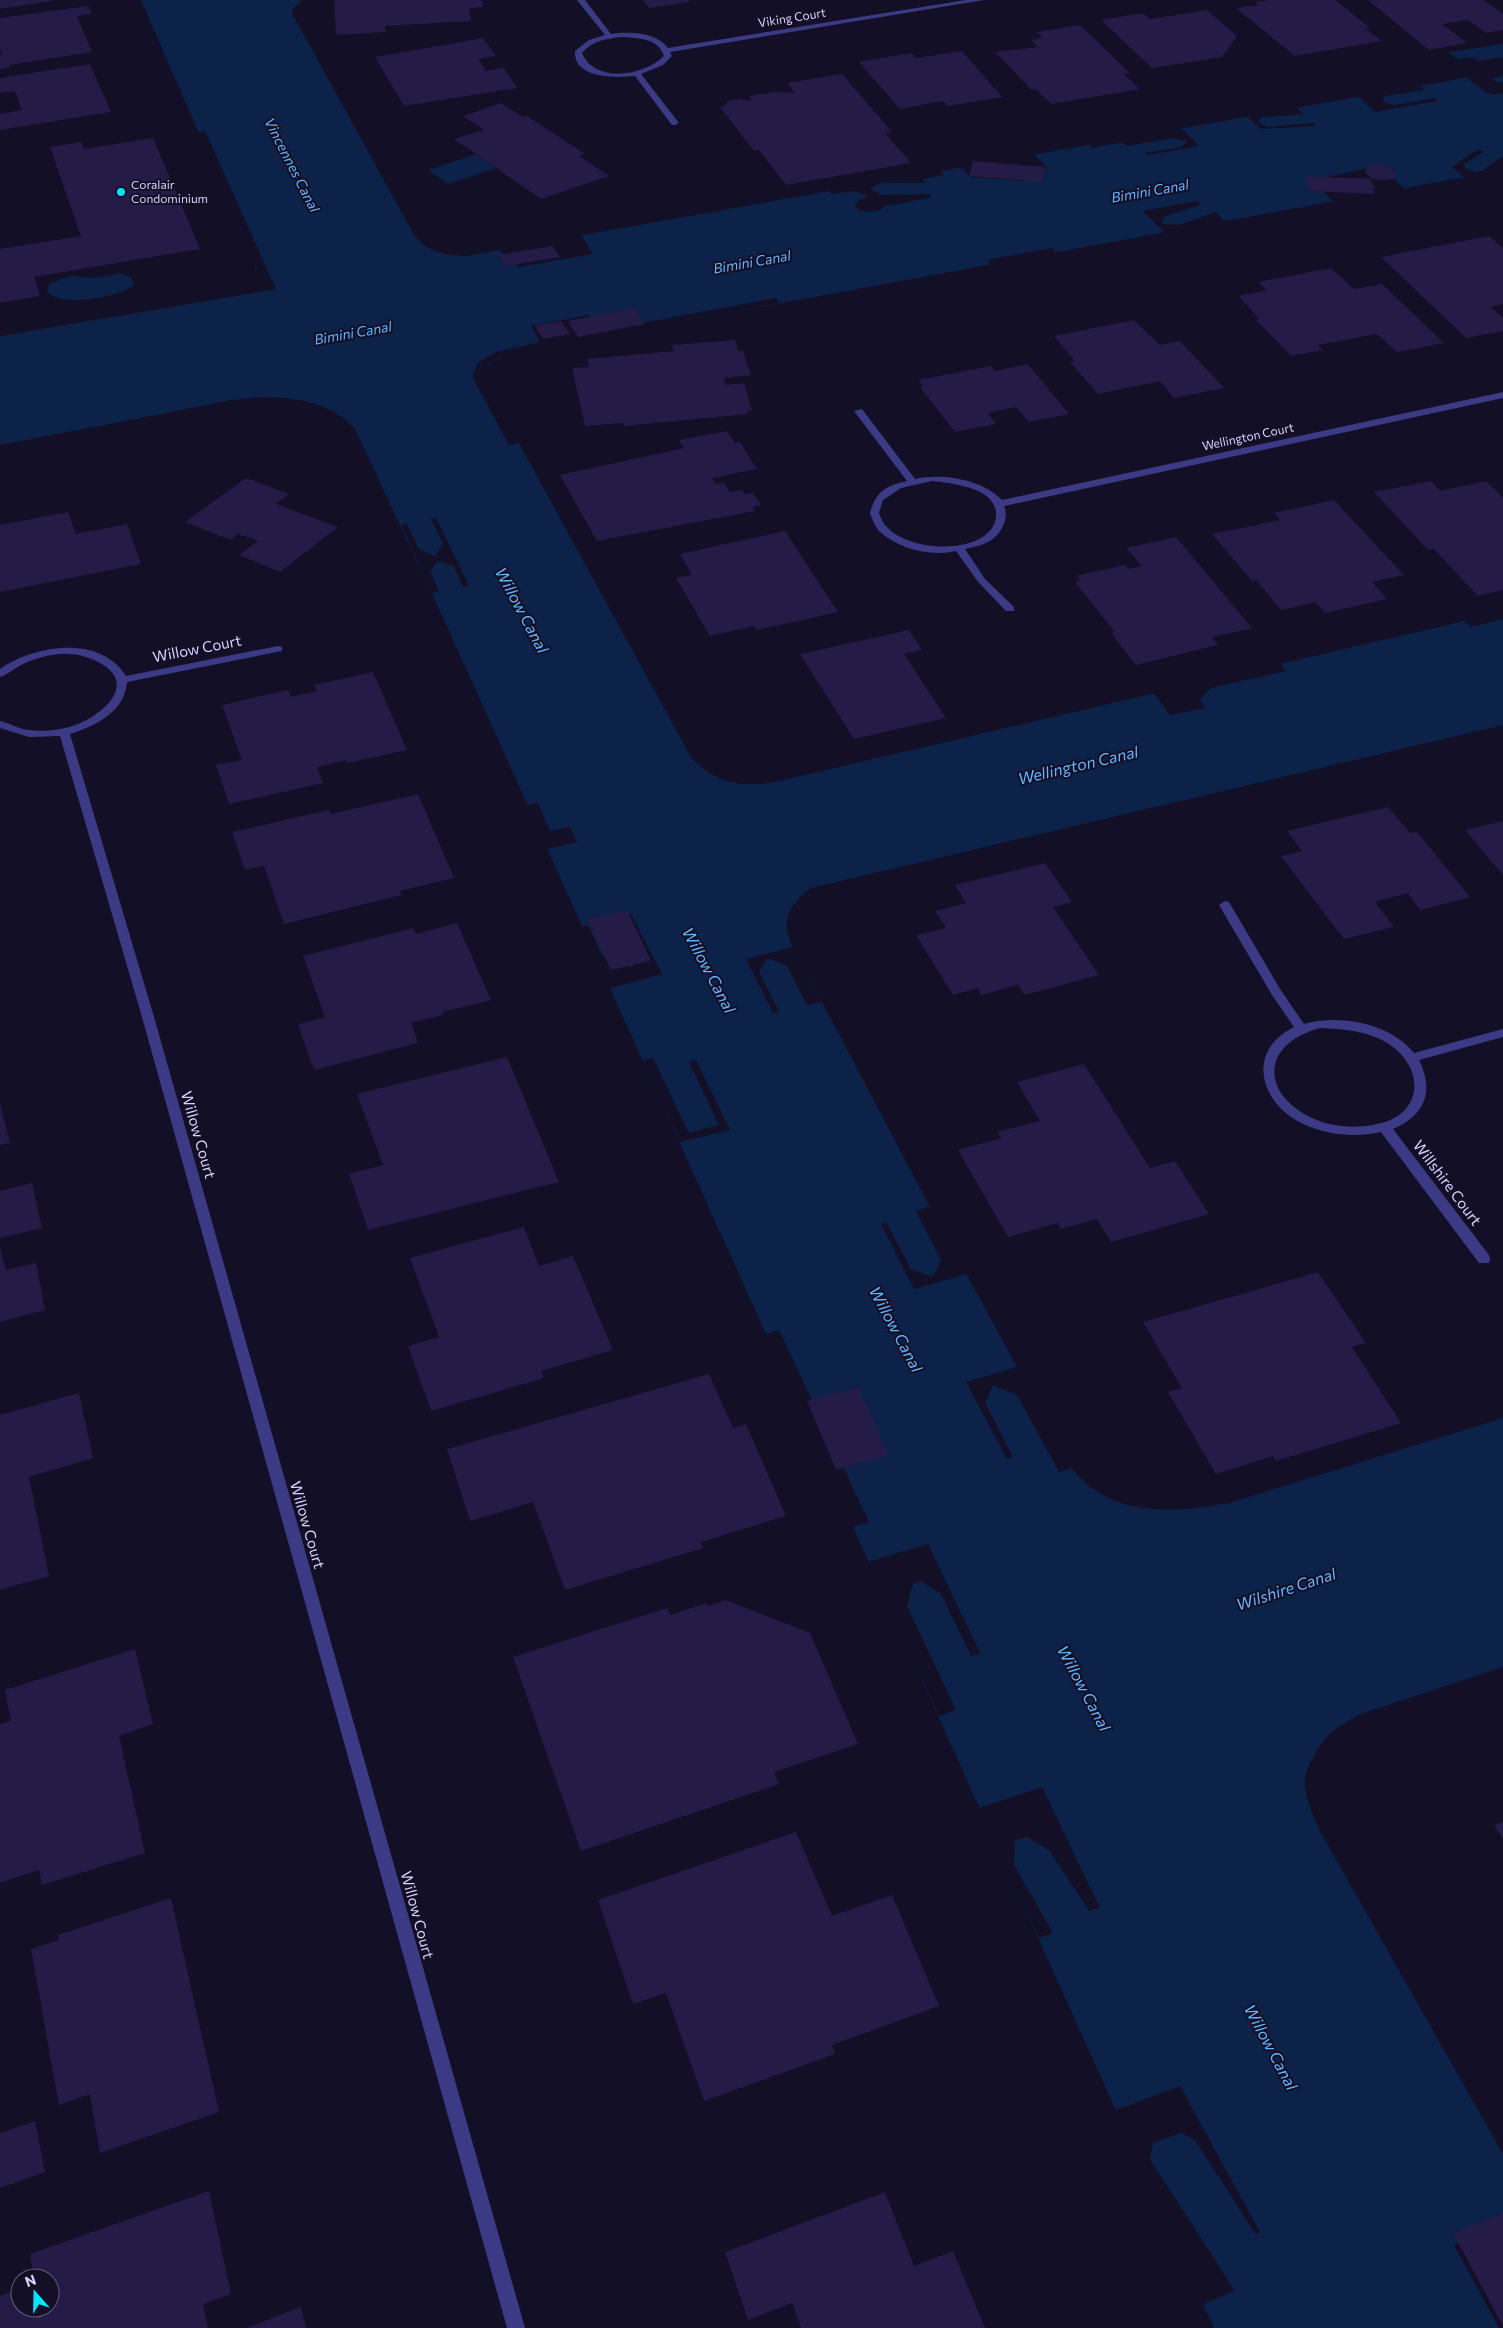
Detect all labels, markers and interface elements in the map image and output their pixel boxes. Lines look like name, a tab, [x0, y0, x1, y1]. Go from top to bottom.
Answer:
street label: Viking Court	[757, 5, 827, 29]
water label: Vincennes Canal	[261, 115, 324, 215]
water label: Bimini Canal	[1110, 175, 1191, 206]
place label: Coralair Condominium	[131, 177, 208, 205]
marker: Coralair Condominium	[115, 186, 127, 198]
water label: Bimini Canal	[712, 246, 793, 277]
water label: Bimini Canal	[313, 317, 394, 348]
street label: Wellington Court	[1201, 419, 1295, 453]
water label: Willow Canal	[492, 564, 553, 657]
street label: Willow Court	[151, 631, 243, 665]
water label: Wellington Canal	[1016, 741, 1141, 788]
water label: Willow Canal	[679, 924, 740, 1017]
street label: Willow Court	[178, 1089, 220, 1181]
street label: Willshire Court	[1410, 1136, 1486, 1229]
water label: Willow Canal	[866, 1283, 927, 1376]
street label: Willow Court	[287, 1479, 329, 1571]
water label: Wilshire Canal	[1234, 1563, 1339, 1614]
water label: Willow Canal	[1054, 1642, 1115, 1735]
street label: Willow Court	[398, 1869, 438, 1961]
water label: Willow Canal	[1241, 2001, 1302, 2094]
north arrow	[10, 2268, 60, 2318]
text: N	[23, 2271, 38, 2290]

